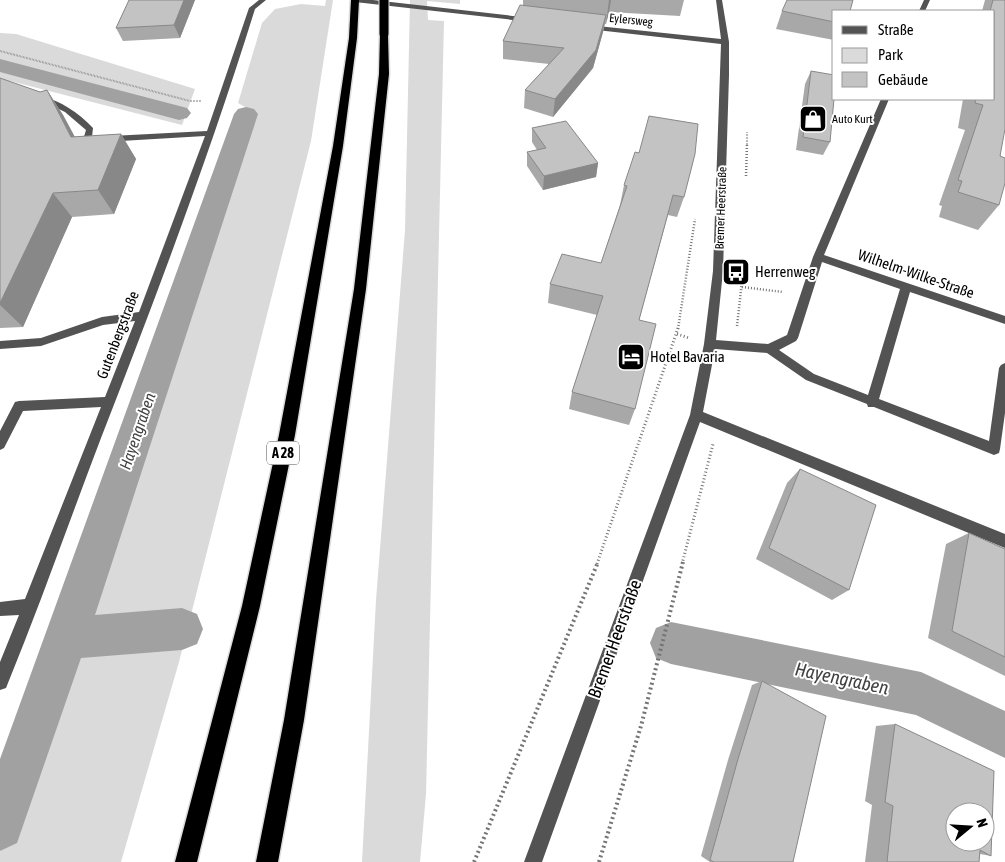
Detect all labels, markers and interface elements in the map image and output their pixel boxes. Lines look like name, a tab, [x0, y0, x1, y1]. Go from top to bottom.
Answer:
legend	[832, 10, 995, 100]
street label: Eylersweg	[608, 11, 654, 29]
text: Straße	[878, 21, 914, 38]
text: Park	[878, 46, 903, 63]
text: Gebäude	[878, 71, 928, 88]
shop icon: Auto Kurt	[798, 104, 828, 134]
place label: Auto Kurt	[832, 112, 873, 126]
street label: Bremer Heerstraße	[713, 166, 729, 250]
street label: Wilhelm-Wilke-Straße	[856, 246, 977, 301]
bus stop icon: Herrenweg	[721, 257, 751, 287]
place label: Herrenweg	[755, 263, 816, 280]
street label: Gutenbergstraße	[93, 288, 142, 381]
hotel icon: Hotel Bavaria	[616, 342, 646, 372]
place label: Hotel Bavaria	[650, 348, 725, 365]
water label: Hayengraben	[115, 390, 160, 472]
road number: A 28	[267, 442, 299, 464]
street label: Bremer Heerstraße	[583, 577, 646, 701]
water label: Hayengraben	[793, 657, 891, 699]
north arrow	[945, 802, 995, 852]
text: N	[973, 817, 991, 829]

